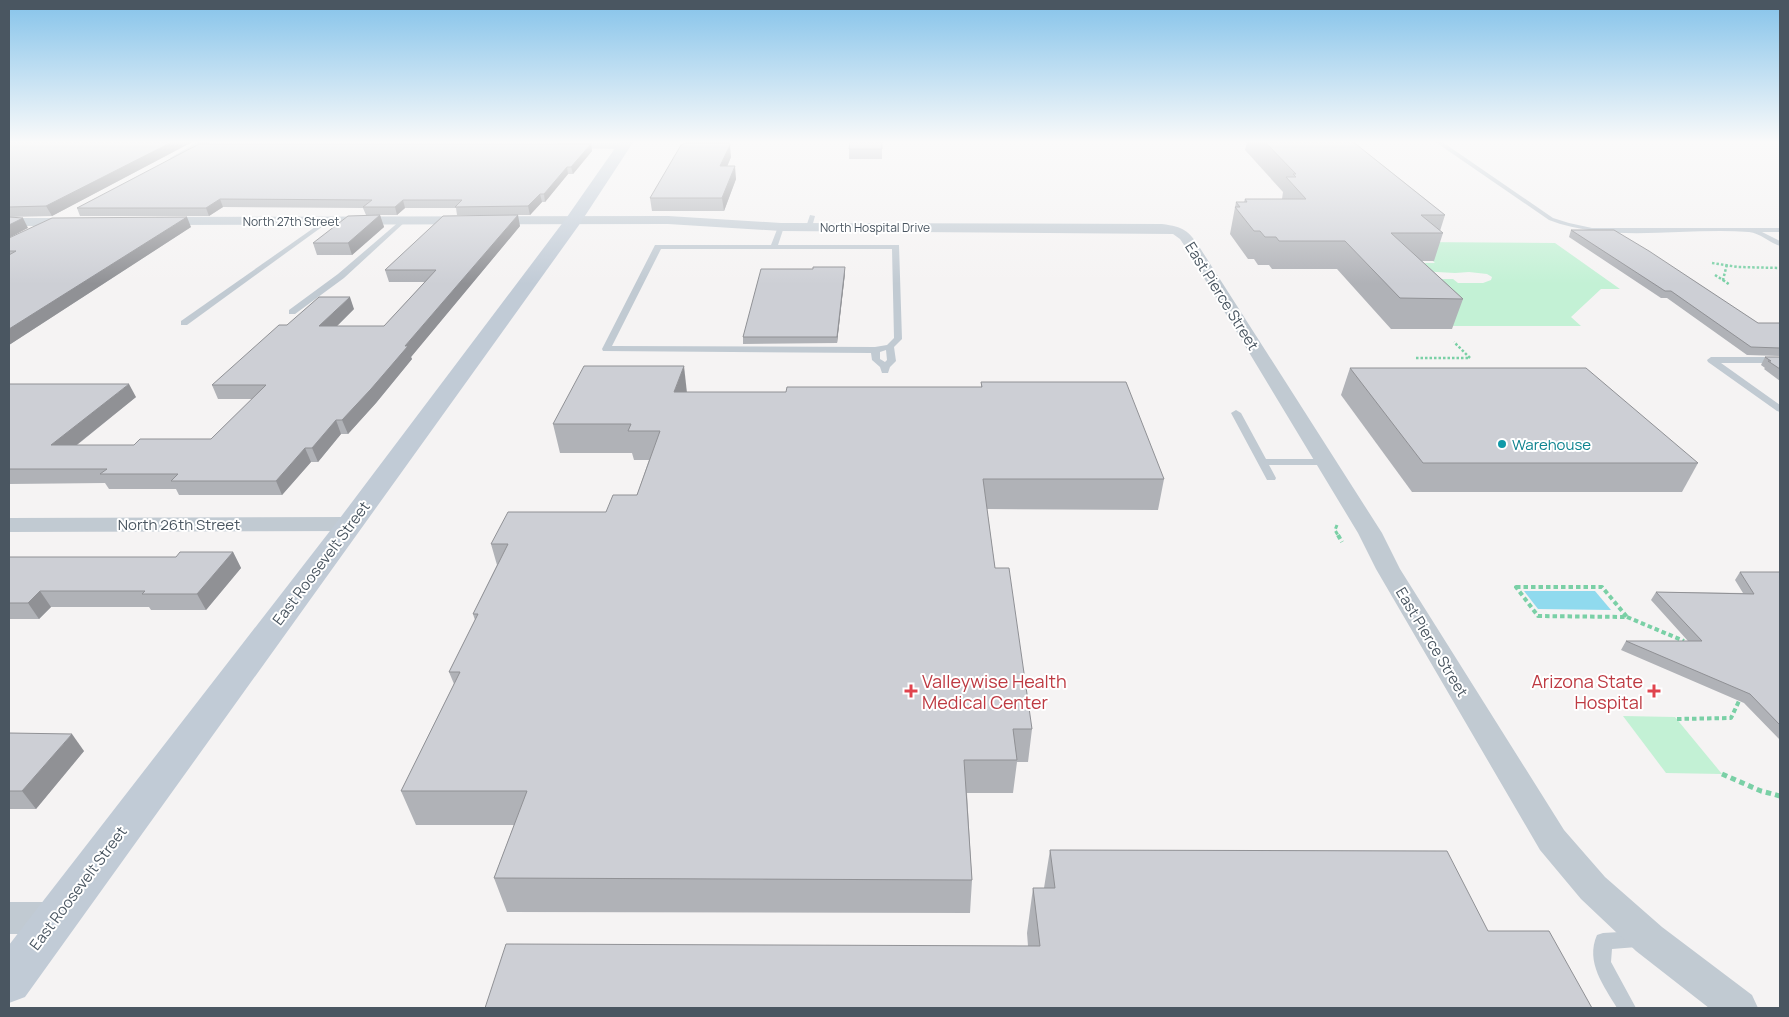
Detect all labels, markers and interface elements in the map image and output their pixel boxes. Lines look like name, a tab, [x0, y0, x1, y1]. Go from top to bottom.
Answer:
street label: North 27th Street	[243, 213, 339, 230]
street label: North Hospital Drive	[820, 219, 930, 236]
street label: East Pierce Street	[1180, 238, 1264, 354]
place label: Warehouse	[1512, 434, 1591, 455]
marker: Warehouse	[1496, 438, 1508, 450]
street label: East Roosevelt Street	[268, 497, 374, 629]
street label: North 26th Street	[118, 514, 240, 535]
street label: East Pierce Street	[1391, 583, 1473, 701]
place label: Valleywise Health Medical Center	[922, 669, 1067, 714]
place label: Arizona State Hospital	[1531, 669, 1643, 714]
marker: Valleywise Health Medical Center	[904, 684, 918, 698]
marker: Arizona State Hospital	[1647, 684, 1661, 698]
street label: East Roosevelt Street	[25, 822, 131, 954]

